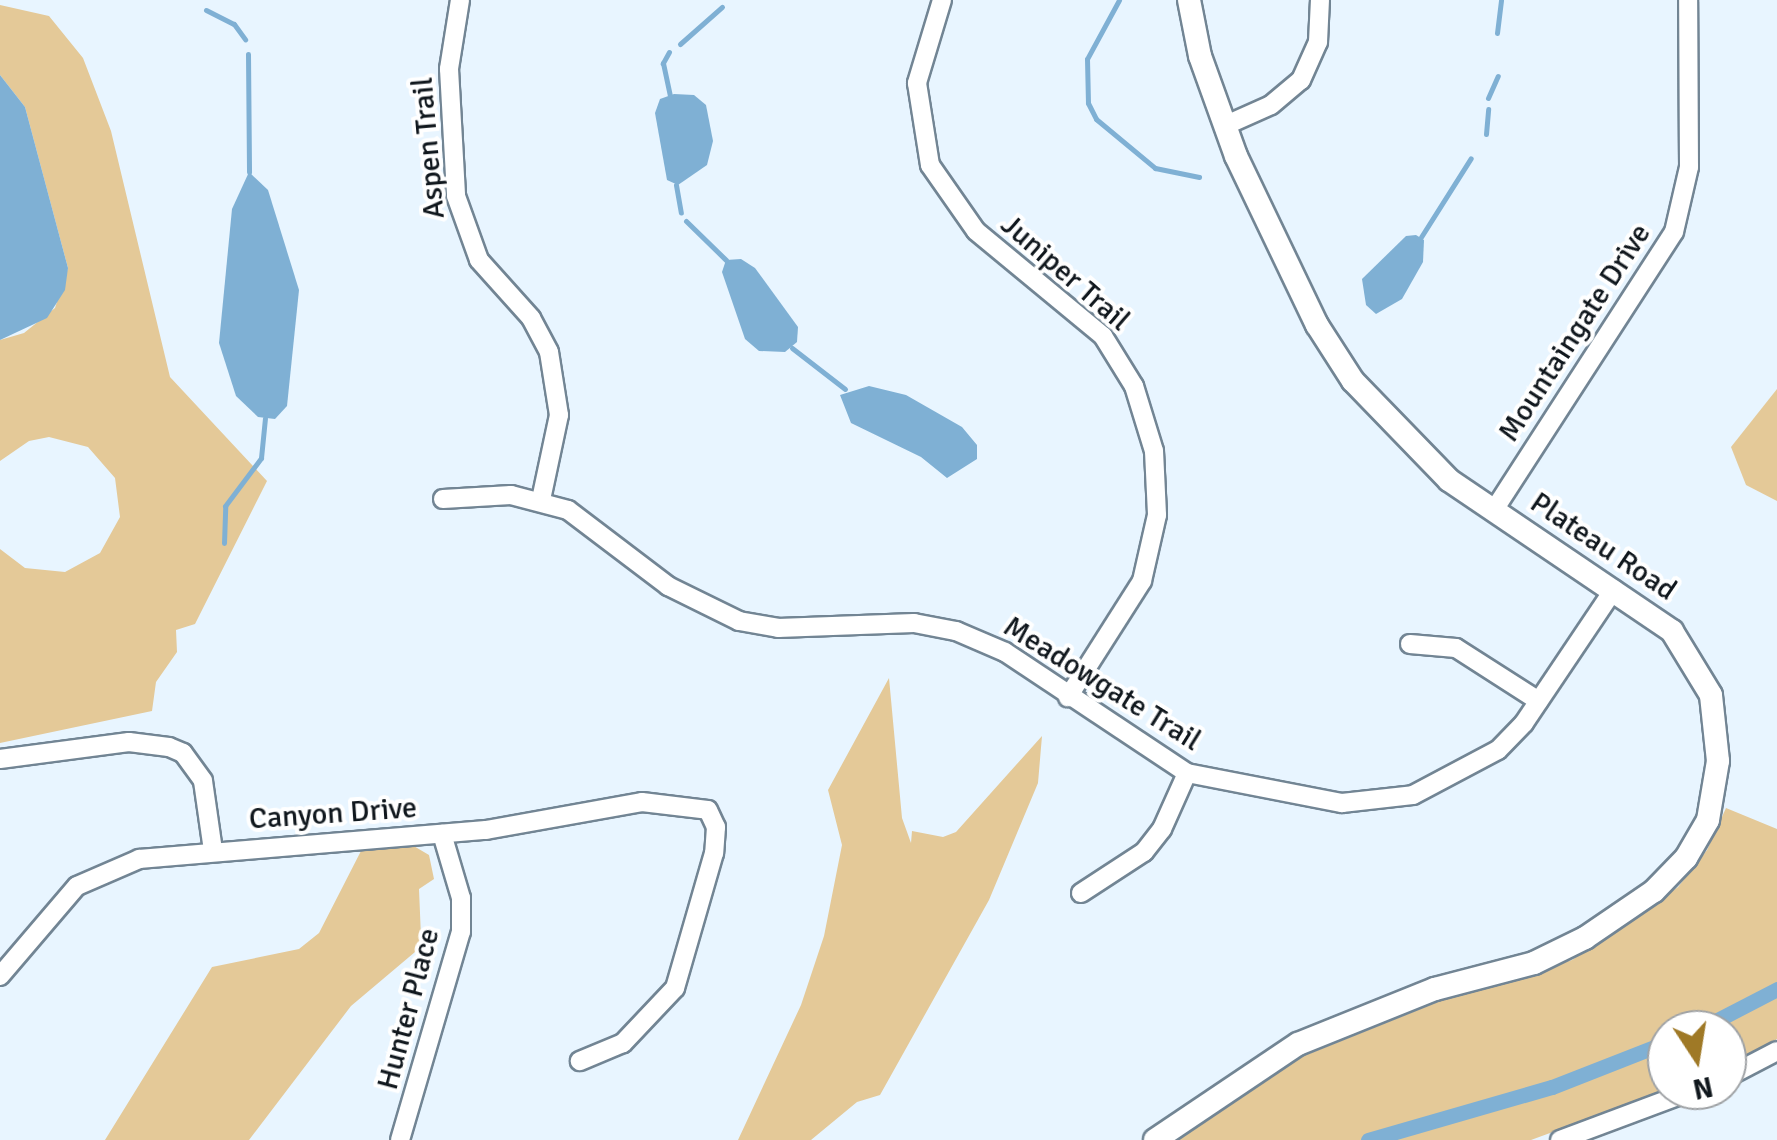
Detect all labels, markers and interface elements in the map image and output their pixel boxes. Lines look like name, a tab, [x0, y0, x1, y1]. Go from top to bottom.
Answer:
street label: Aspen Trail	[405, 76, 453, 220]
street label: Juniper Trail	[993, 207, 1137, 339]
street label: Mountaingate Drive	[1491, 217, 1659, 449]
street label: Plateau Road	[1523, 485, 1683, 609]
street label: Meadowgate Trail	[997, 609, 1207, 759]
street label: Canyon Drive	[248, 790, 418, 838]
street label: Hunter Place	[370, 924, 448, 1094]
north arrow	[1647, 1010, 1747, 1110]
text: N	[1690, 1069, 1716, 1106]

